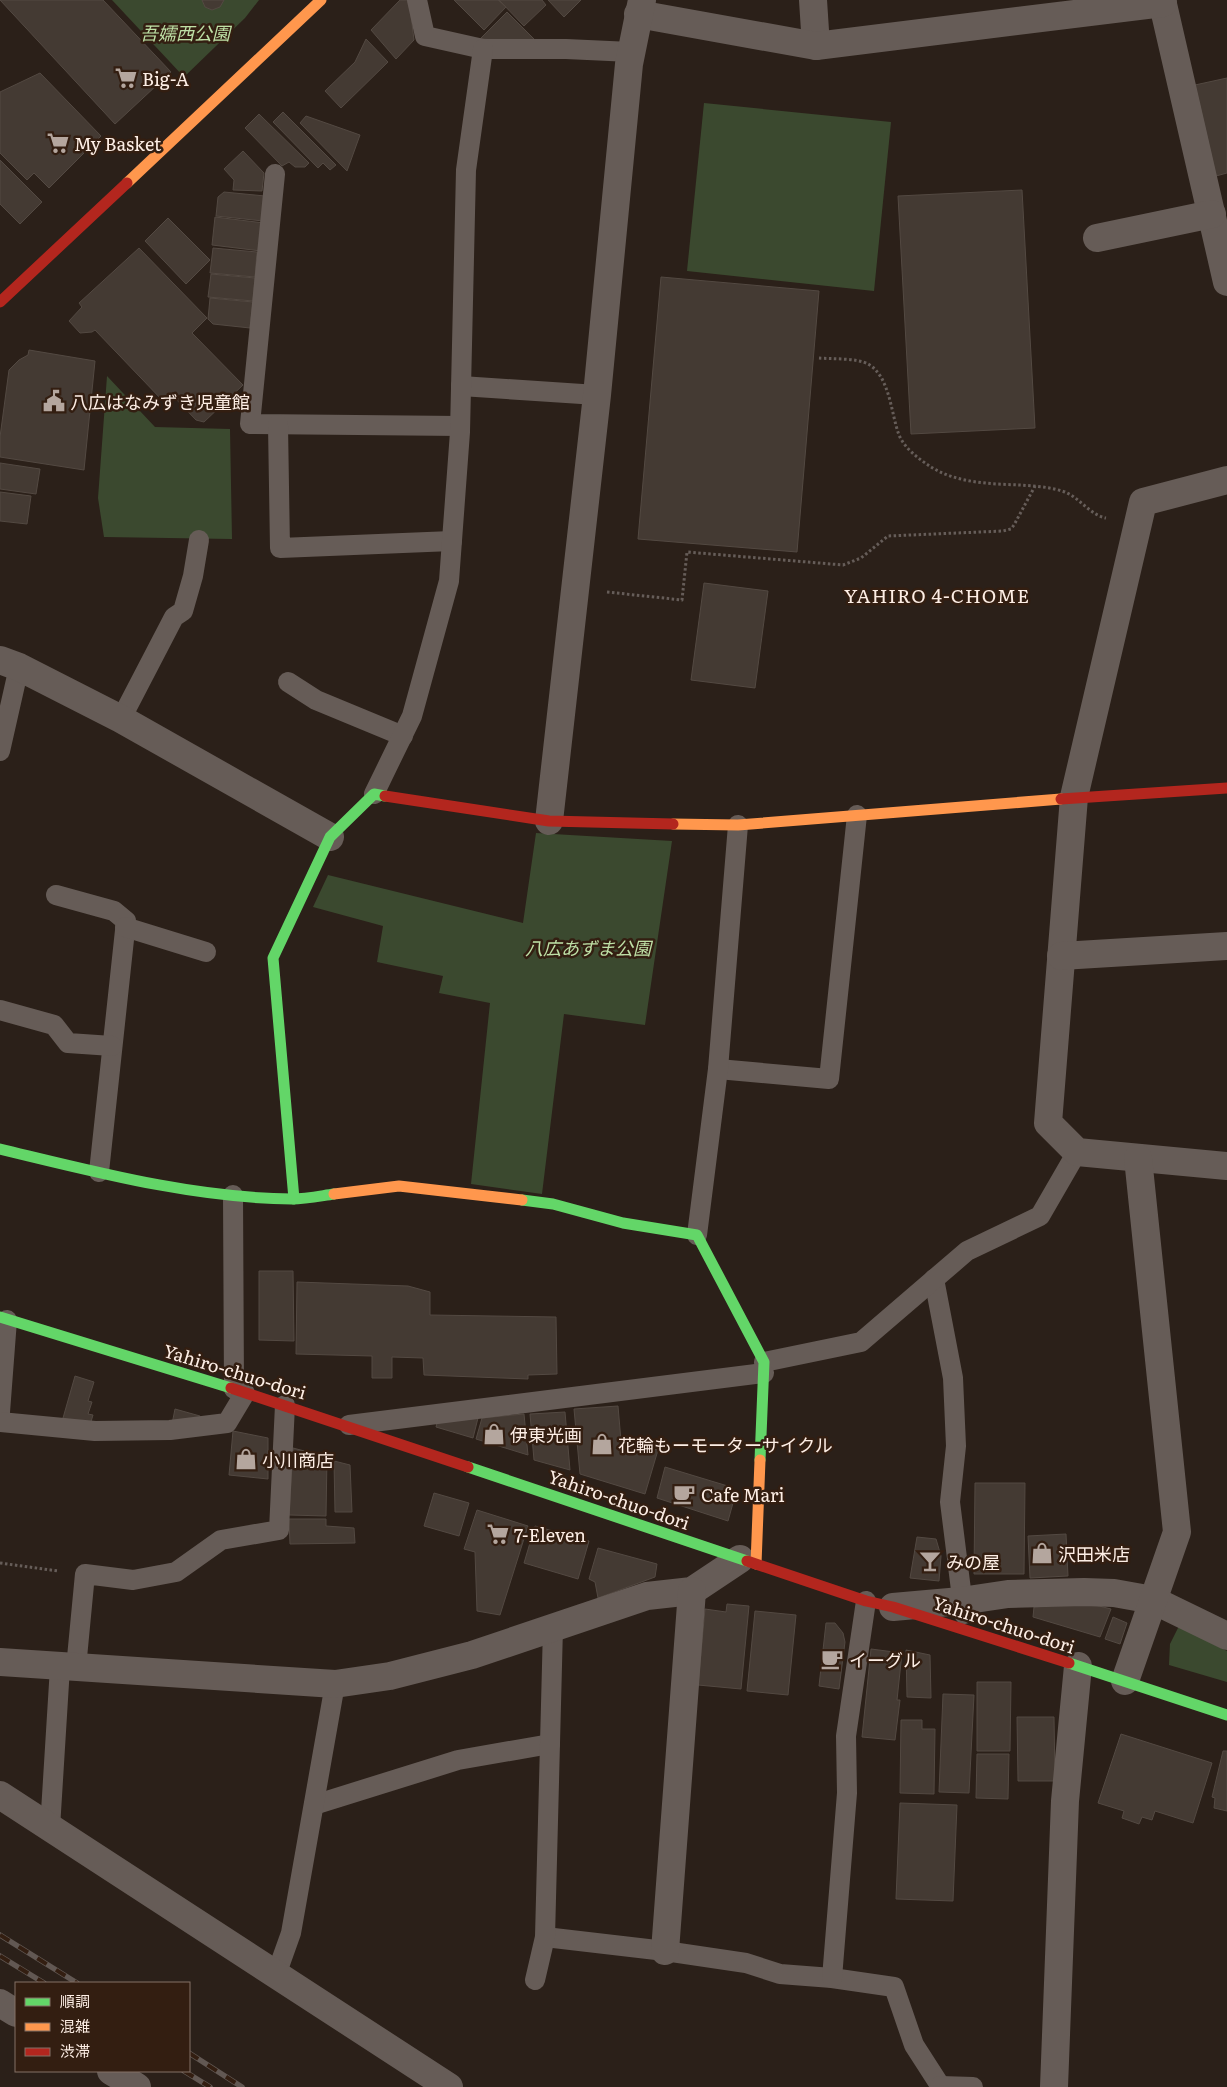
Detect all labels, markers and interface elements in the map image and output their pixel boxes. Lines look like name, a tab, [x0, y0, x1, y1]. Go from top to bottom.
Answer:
park label: 吾嬬西公園	[140, 19, 233, 46]
supermarket icon: Big-A	[113, 65, 139, 91]
place label: Big-A	[142, 65, 189, 92]
supermarket icon: My Basket	[45, 130, 71, 156]
place label: My Basket	[74, 130, 162, 157]
public building icon: 八広はなみずき児童館	[41, 388, 67, 414]
place label: 八広はなみずき児童館	[70, 388, 250, 415]
district label: YAHIRO 4-CHOME	[844, 581, 1030, 609]
park label: 八広あずま公園	[525, 934, 654, 961]
street label: Yahiro-chuo-dori	[160, 1336, 310, 1406]
shop icon: 伊東光画	[481, 1421, 507, 1447]
place label: 伊東光画	[510, 1421, 582, 1448]
shop icon: 花輪もーモーターサイクル	[589, 1431, 615, 1457]
place label: 花輪もーモーターサイクル	[618, 1431, 833, 1458]
shop icon: 小川商店	[233, 1446, 259, 1472]
place label: 小川商店	[262, 1446, 334, 1473]
street label: Yahiro-chuo-dori	[544, 1462, 694, 1536]
cafe icon: Cafe Mari	[671, 1481, 697, 1507]
place label: Cafe Mari	[701, 1481, 785, 1508]
supermarket icon: 7-Eleven	[485, 1521, 511, 1547]
place label: 7-Eleven	[514, 1521, 586, 1548]
shop icon: 沢田米店	[1029, 1540, 1055, 1566]
place label: 沢田米店	[1058, 1540, 1130, 1567]
bar icon: みの屋	[917, 1548, 943, 1574]
place label: みの屋	[946, 1548, 1000, 1575]
street label: Yahiro-chuo-dori	[929, 1588, 1079, 1660]
cafe icon: イーグル	[819, 1646, 845, 1672]
place label: イーグル	[849, 1646, 921, 1673]
legend	[15, 1982, 190, 2072]
text: 順調	[60, 1989, 90, 2012]
text: 混雑	[60, 2014, 90, 2037]
text: 渋滞	[60, 2039, 90, 2062]

